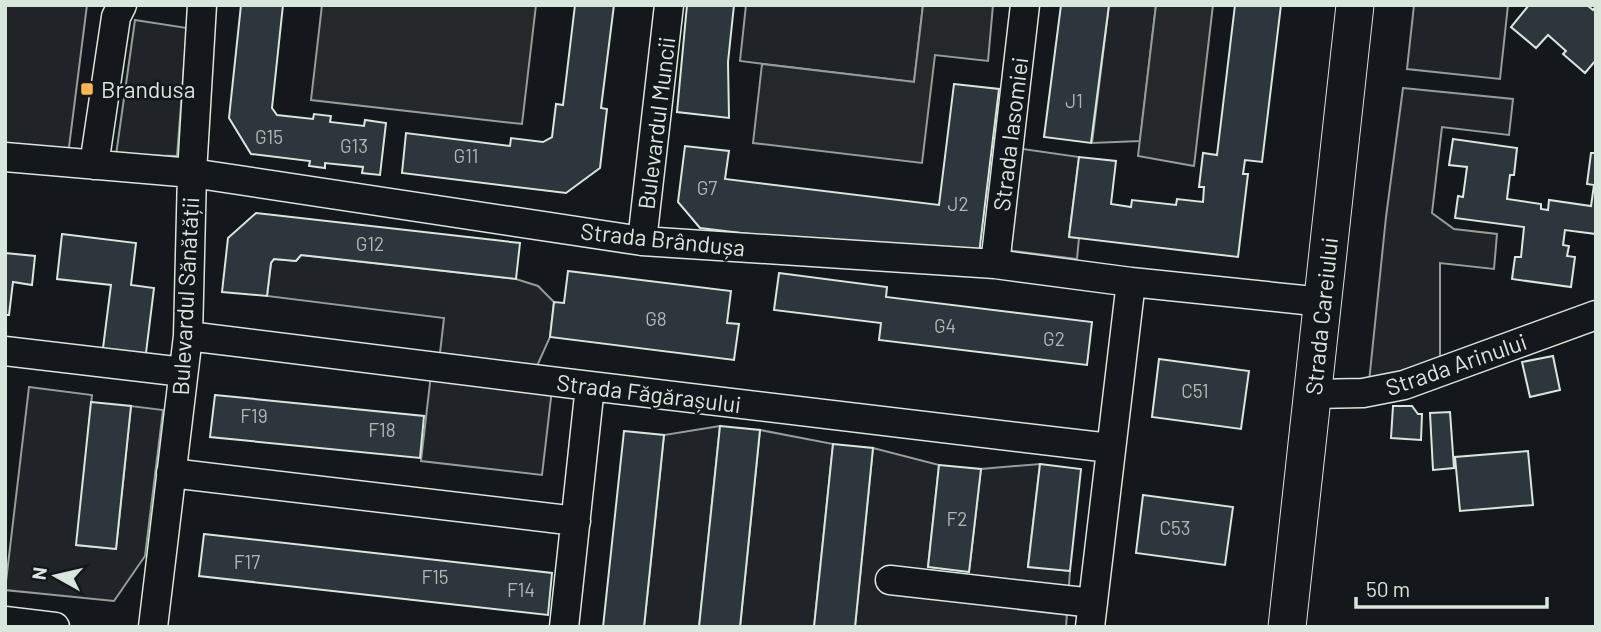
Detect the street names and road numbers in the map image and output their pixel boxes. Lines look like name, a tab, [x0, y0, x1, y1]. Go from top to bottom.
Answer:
street label: Bulevardul Muncii	[632, 35, 680, 211]
street label: Strada Iasomiei	[987, 55, 1033, 213]
street label: Bulevardul Sănătății	[166, 196, 204, 396]
street label: Strada Brândușa	[579, 216, 747, 262]
street label: Strada Careiului	[1299, 236, 1343, 396]
street label: Strada Arinului	[1382, 327, 1530, 401]
street label: Strada Făgărașului	[555, 368, 743, 418]

